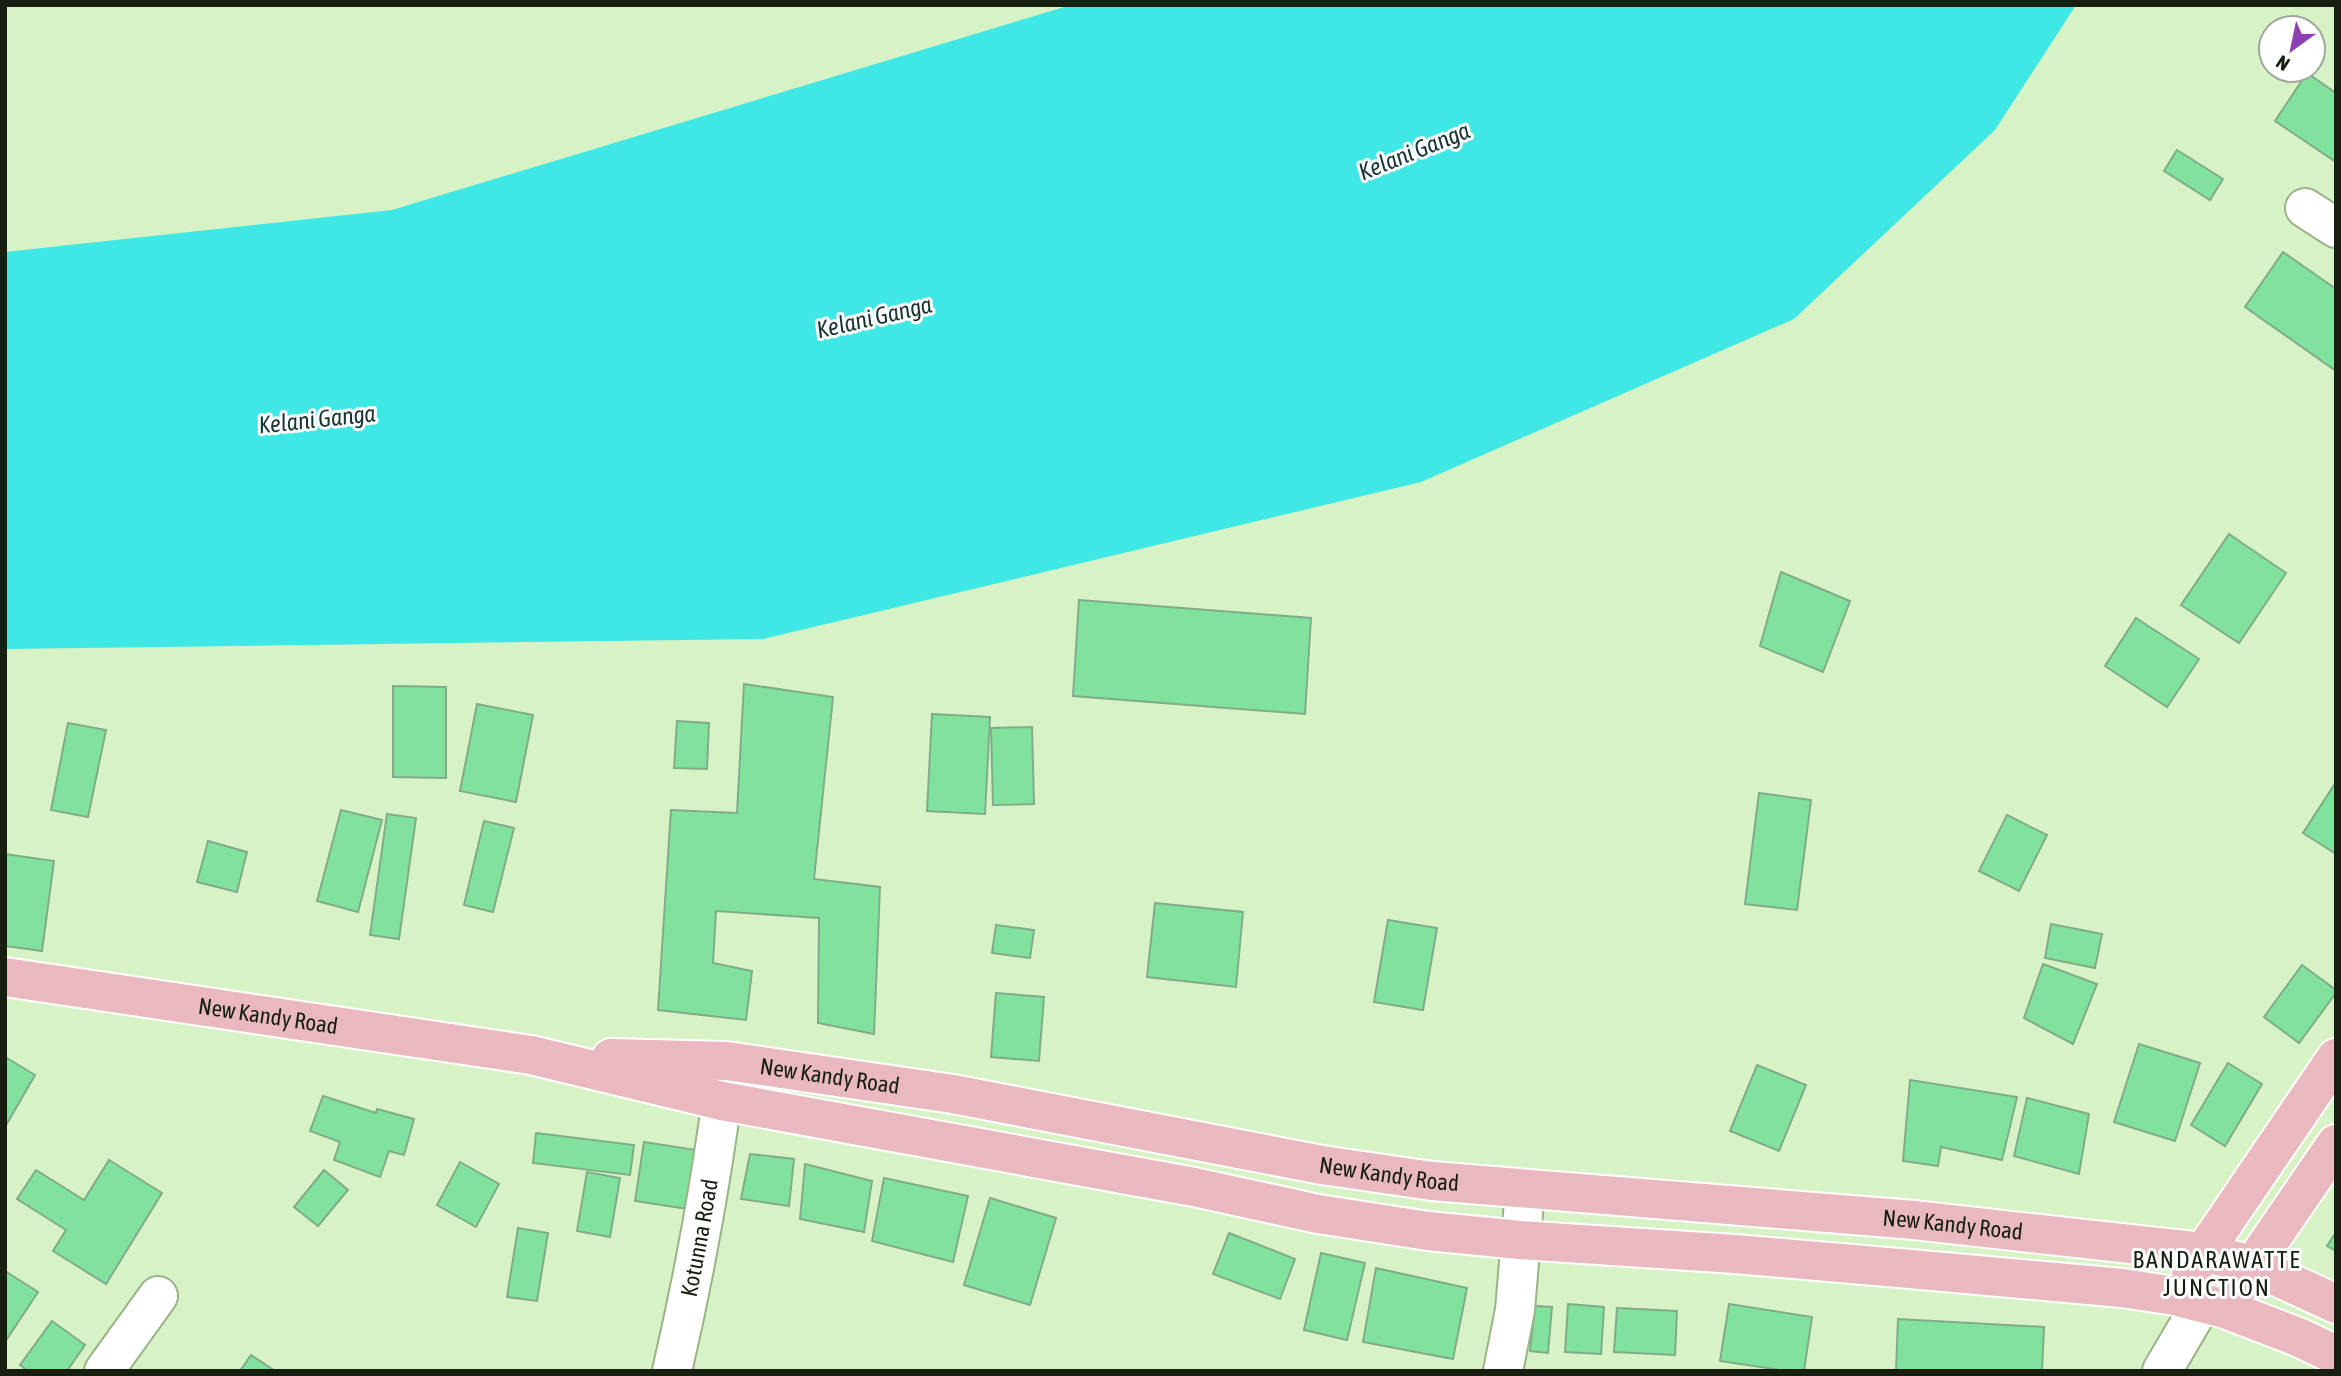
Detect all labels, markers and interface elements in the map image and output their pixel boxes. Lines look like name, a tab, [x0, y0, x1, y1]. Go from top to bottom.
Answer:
north arrow	[2257, 14, 2327, 84]
text: N	[2272, 51, 2293, 76]
water label: Kelani Ganga	[1355, 117, 1473, 185]
water label: Kelani Ganga	[814, 291, 934, 343]
water label: Kelani Ganga	[257, 399, 377, 439]
street label: New Kandy Road	[197, 993, 340, 1039]
street label: New Kandy Road	[758, 1053, 901, 1099]
street label: New Kandy Road	[1318, 1152, 1460, 1196]
street label: Kotunna Road	[676, 1177, 723, 1299]
street label: New Kandy Road	[1882, 1205, 2024, 1245]
district label: BANDARAWATTE JUNCTION	[2133, 1246, 2301, 1301]

